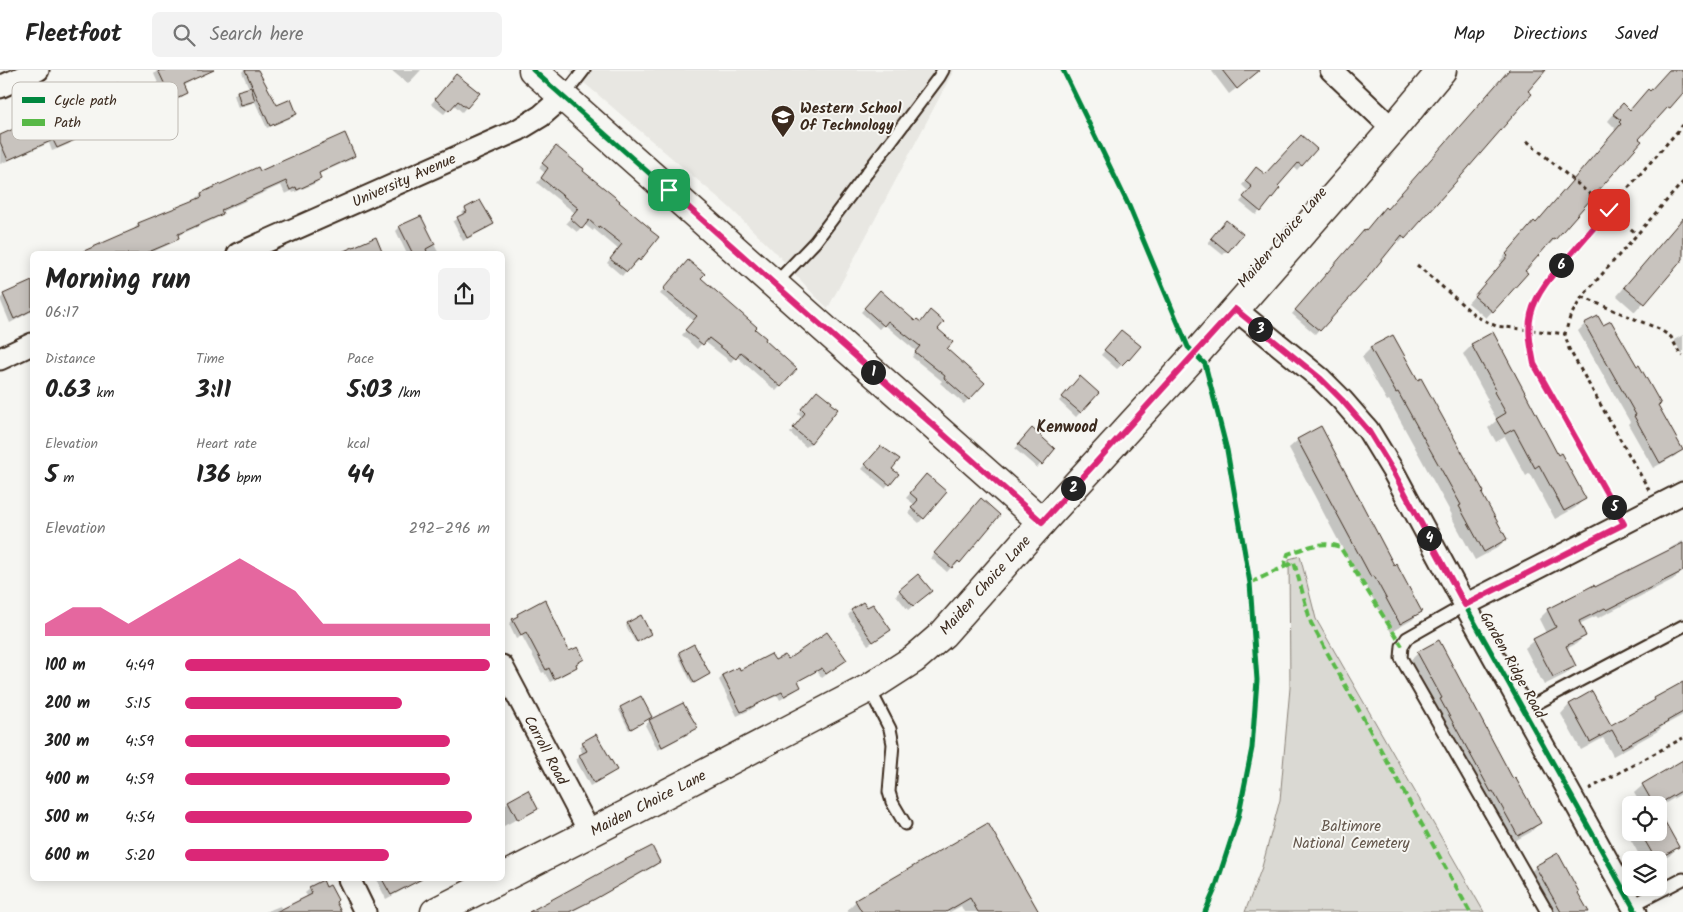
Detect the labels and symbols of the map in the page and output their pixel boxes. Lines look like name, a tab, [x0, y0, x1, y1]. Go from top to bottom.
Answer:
legend	[12, 82, 178, 140]
text: Cycle path	[54, 90, 117, 112]
place label: Western School Of Technology	[800, 97, 901, 138]
school or university icon: Western School Of Technology	[770, 104, 796, 138]
text: Path	[54, 112, 81, 134]
street label: University Avenue	[349, 147, 460, 215]
pin	[648, 169, 690, 211]
street label: Maiden Choice Lane	[1232, 181, 1334, 294]
pin	[1588, 189, 1630, 231]
pin: 6	[1548, 252, 1574, 278]
pin: 3	[1248, 316, 1272, 342]
pin: 1	[860, 360, 886, 384]
district label: Kenwood	[1037, 415, 1098, 440]
pin: 2	[1060, 476, 1086, 500]
pin: 5	[1602, 494, 1626, 520]
pin: 4	[1416, 526, 1442, 550]
street label: Maiden Choice Lane	[934, 530, 1037, 641]
street label: Garden Ridge Road	[1473, 608, 1552, 724]
street label: Carroll Road	[517, 711, 574, 790]
street label: Maiden Choice Lane	[586, 764, 711, 844]
park label: Baltimore National Cemetery	[1292, 815, 1410, 856]

